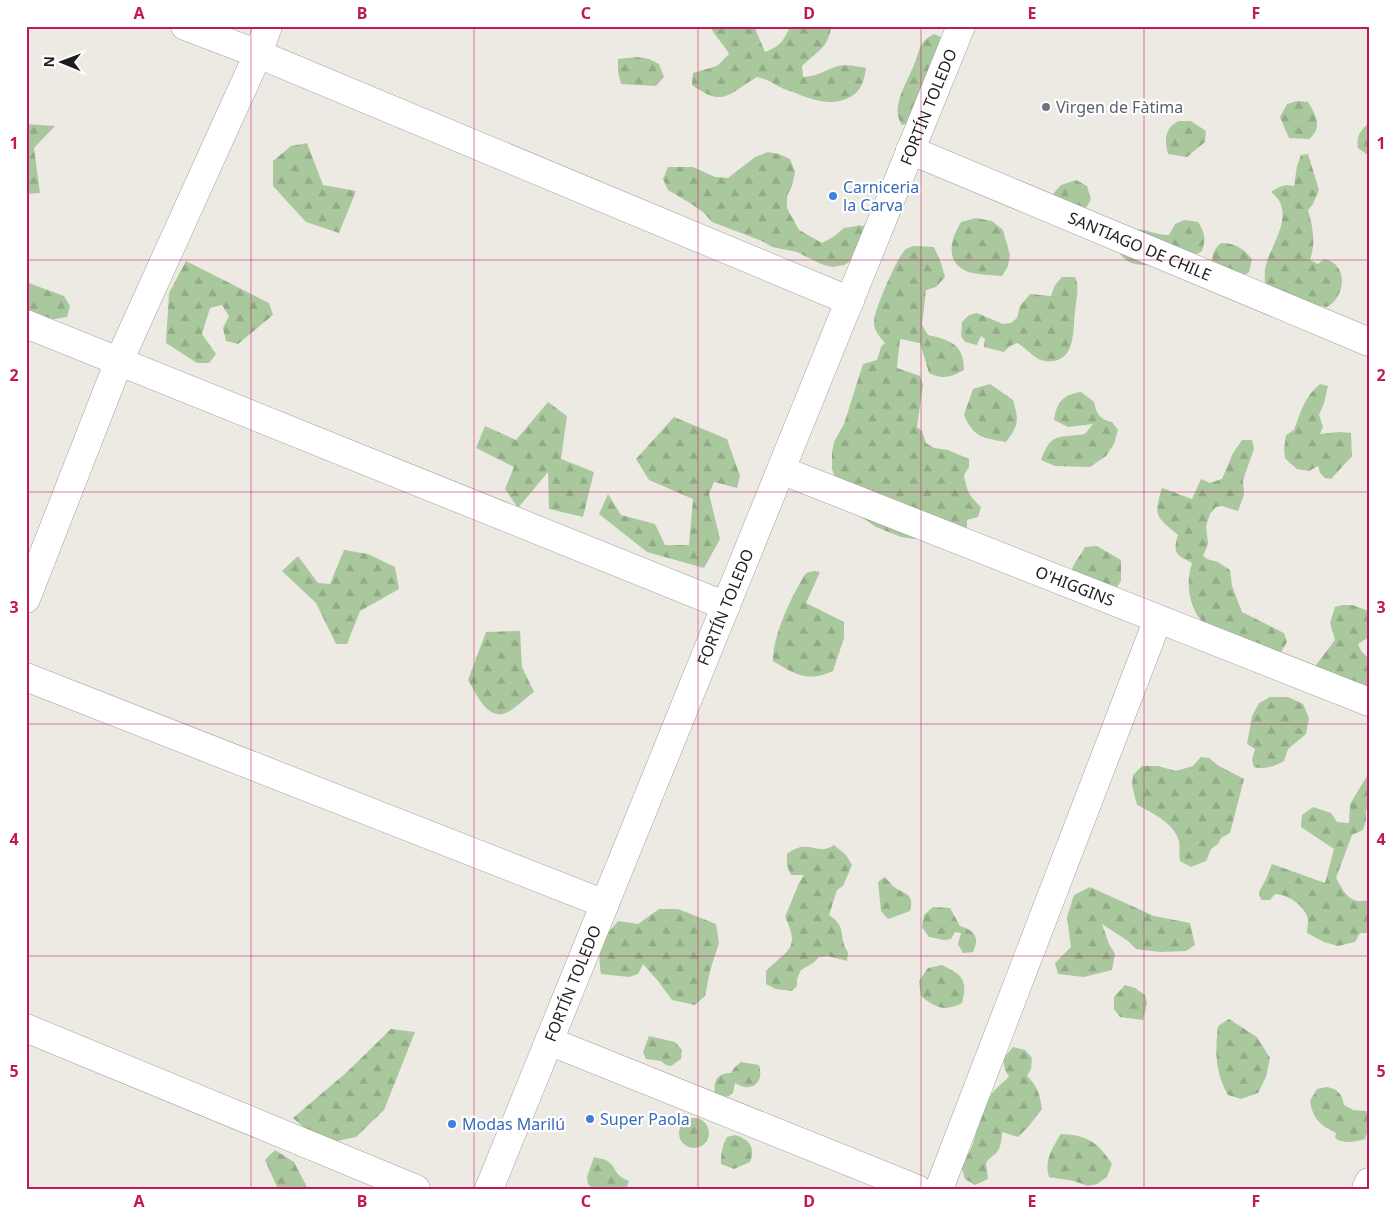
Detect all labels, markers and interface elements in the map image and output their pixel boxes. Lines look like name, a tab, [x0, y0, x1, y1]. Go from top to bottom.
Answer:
text: A	[133, 2, 145, 24]
text: B	[357, 2, 367, 24]
text: C	[581, 2, 591, 24]
text: D	[803, 2, 815, 24]
text: E	[1028, 2, 1037, 24]
text: F	[1252, 2, 1260, 24]
north arrow	[38, 38, 88, 88]
street label: FORTÍN TOLEDO	[895, 45, 962, 168]
text: N	[39, 56, 58, 68]
place label: Vìrgen de Fàtima	[1056, 96, 1183, 118]
marker: Vìrgen de Fàtima	[1040, 101, 1052, 113]
text: 1	[9, 132, 19, 154]
text: 1	[1376, 132, 1386, 154]
place label: Carniceria la Carva	[843, 176, 919, 216]
marker: Carniceria la Carva	[827, 190, 839, 202]
street label: SANTIAGO DE CHILE	[1065, 206, 1215, 286]
text: 2	[9, 364, 19, 386]
text: 2	[1376, 364, 1386, 386]
street label: FORTÍN TOLEDO	[692, 546, 759, 669]
street label: O'HIGGINS	[1032, 560, 1118, 612]
text: 3	[9, 596, 19, 618]
text: 3	[1376, 596, 1386, 618]
text: 4	[9, 828, 19, 850]
text: 4	[1376, 828, 1386, 850]
street label: FORTÍN TOLEDO	[539, 922, 606, 1045]
text: 5	[9, 1060, 19, 1082]
text: 5	[1376, 1060, 1386, 1082]
place label: Super Paola	[600, 1108, 690, 1130]
place label: Modas Marilú	[462, 1113, 565, 1135]
marker: Super Paola	[584, 1113, 596, 1125]
marker: Modas Marilú	[446, 1118, 458, 1130]
text: A	[133, 1190, 145, 1212]
text: B	[357, 1190, 367, 1212]
text: C	[581, 1190, 591, 1212]
text: D	[803, 1190, 815, 1212]
text: E	[1028, 1190, 1037, 1212]
text: F	[1252, 1190, 1260, 1212]

